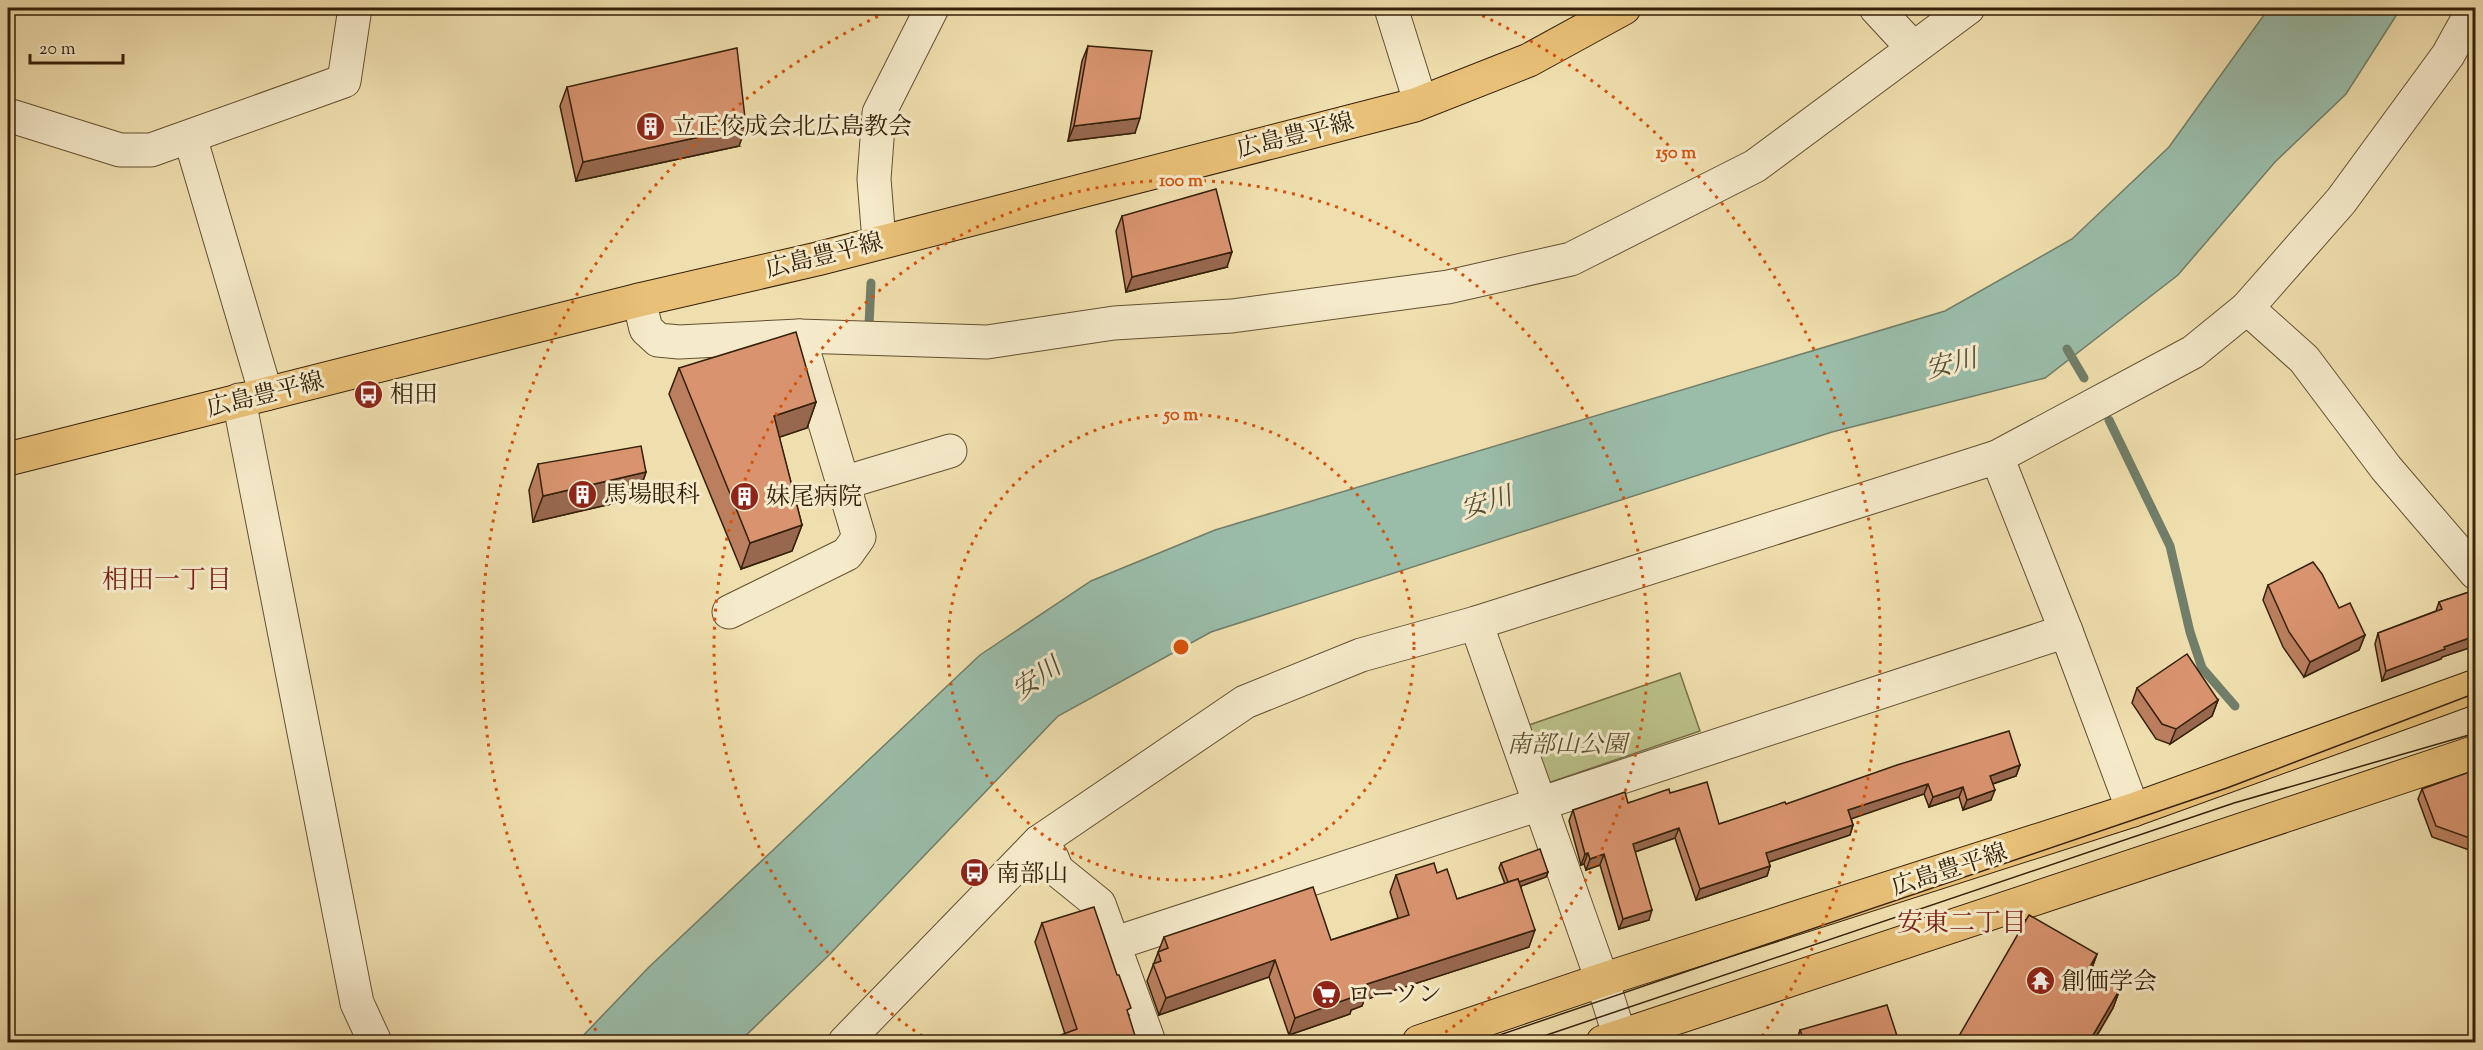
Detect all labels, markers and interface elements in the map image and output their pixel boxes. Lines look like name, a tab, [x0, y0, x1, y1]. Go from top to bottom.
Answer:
scale bar	[30, 27, 123, 65]
text: 20 m	[39, 37, 76, 63]
street label: 広島豊平線	[1233, 106, 1358, 168]
building icon: 立正佼成会北広島教会	[635, 110, 667, 142]
place label: 立正佼成会北広島教会	[672, 111, 912, 145]
text: 150 m	[1656, 141, 1696, 167]
text: 100 m	[1159, 169, 1203, 195]
street label: 広島豊平線	[762, 226, 887, 288]
water label: 安川	[1922, 340, 1984, 390]
street label: 広島豊平線	[203, 365, 328, 427]
bus stop icon: 相田	[353, 378, 385, 410]
place label: 相田	[390, 379, 438, 413]
text: 50 m	[1162, 403, 1198, 429]
building icon: 馬場眼科	[567, 478, 599, 510]
water label: 安川	[1456, 478, 1520, 530]
place label: 馬場眼科	[604, 479, 700, 513]
building icon: 妹尾病院	[729, 480, 761, 512]
place label: 妹尾病院	[766, 481, 862, 515]
district label: 相田一丁目	[102, 563, 232, 600]
centre of rings	[1171, 637, 1191, 657]
water label: 安川	[1006, 648, 1072, 710]
park label: 南部山公園	[1507, 729, 1631, 763]
street label: 広島豊平線	[1887, 836, 2012, 906]
bus stop icon: 南部山	[959, 857, 991, 889]
place label: 南部山	[996, 858, 1068, 892]
district label: 安東二丁目	[1897, 906, 2027, 943]
temple icon: 創価学会	[2024, 965, 2056, 997]
place label: 創価学会	[2061, 966, 2157, 1000]
supermarket icon: ローソン	[1310, 978, 1342, 1010]
place label: ローソン	[1347, 979, 1442, 1013]

